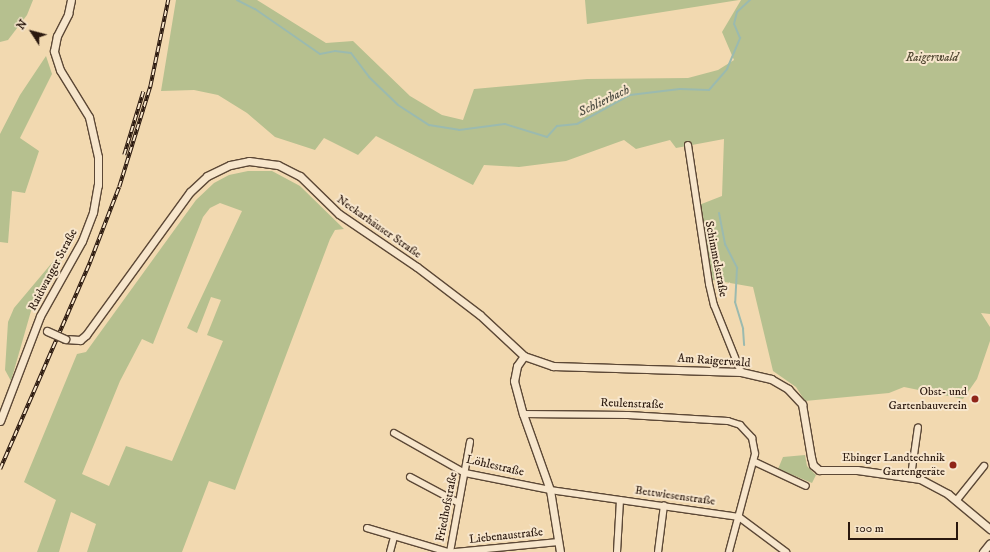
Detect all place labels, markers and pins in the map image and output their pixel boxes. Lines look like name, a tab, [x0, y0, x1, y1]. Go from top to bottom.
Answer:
place label: Obst- und Gartenbauverein	[888, 385, 967, 413]
marker: Obst- und Gartenbauverein	[970, 394, 980, 404]
place label: Ebinger Landtechnik Gartengeräte	[842, 451, 945, 479]
marker: Ebinger Landtechnik Gartengeräte	[948, 460, 958, 470]

